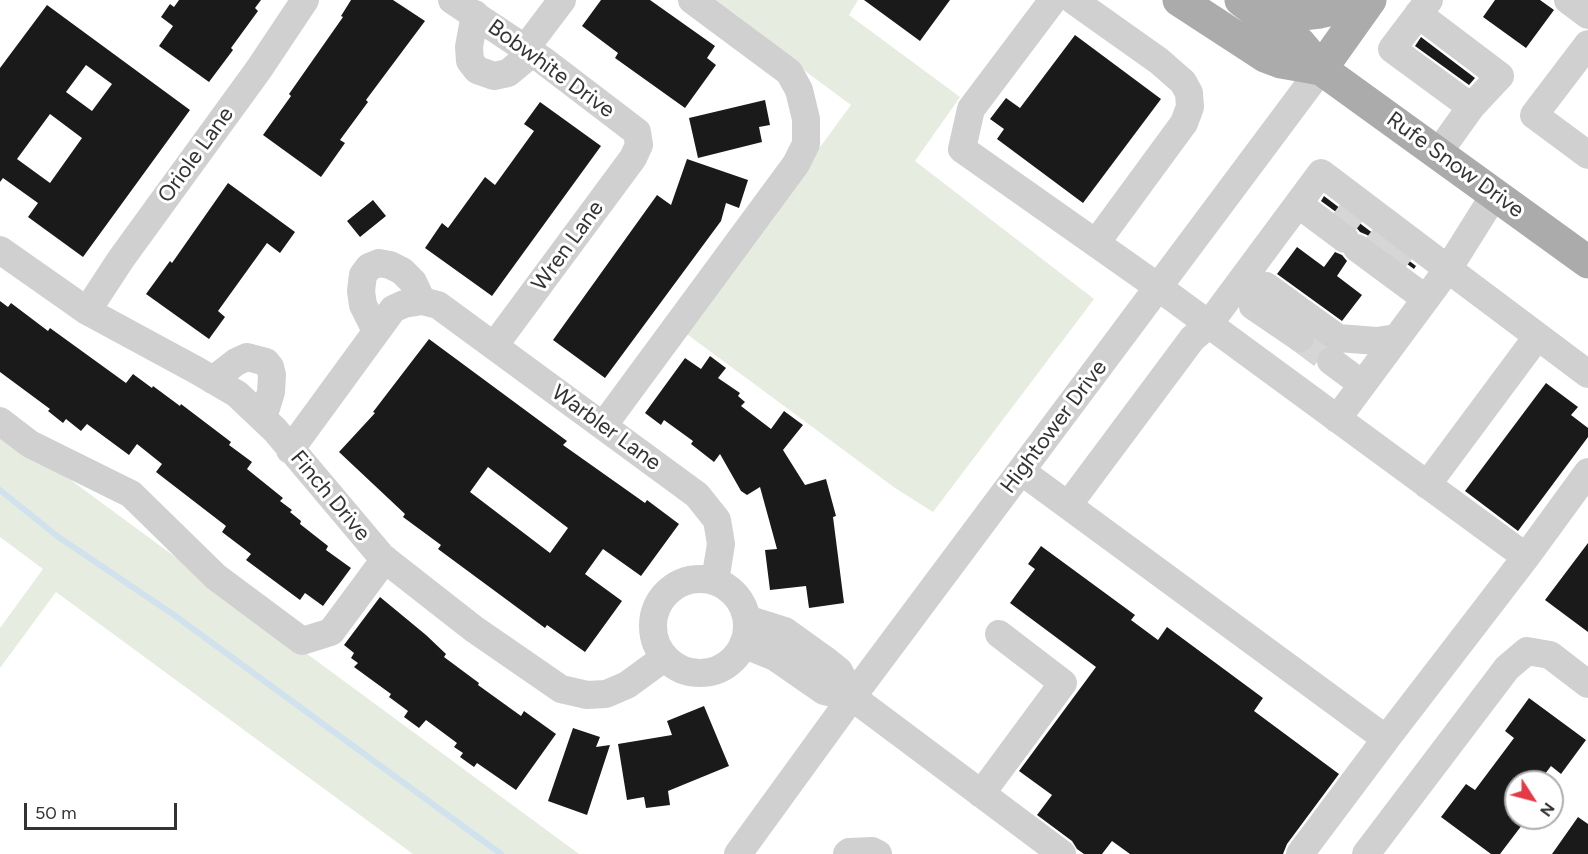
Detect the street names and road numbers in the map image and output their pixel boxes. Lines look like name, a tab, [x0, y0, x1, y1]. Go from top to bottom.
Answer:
street label: Bobwhite Drive	[483, 14, 619, 124]
street label: Oriole Lane	[153, 102, 239, 208]
street label: Rufe Snow Drive	[1381, 106, 1529, 224]
street label: Wren Lane	[526, 196, 610, 296]
street label: Hightower Drive	[995, 355, 1113, 499]
street label: Warbler Lane	[546, 380, 666, 476]
street label: Finch Drive	[285, 445, 375, 547]

